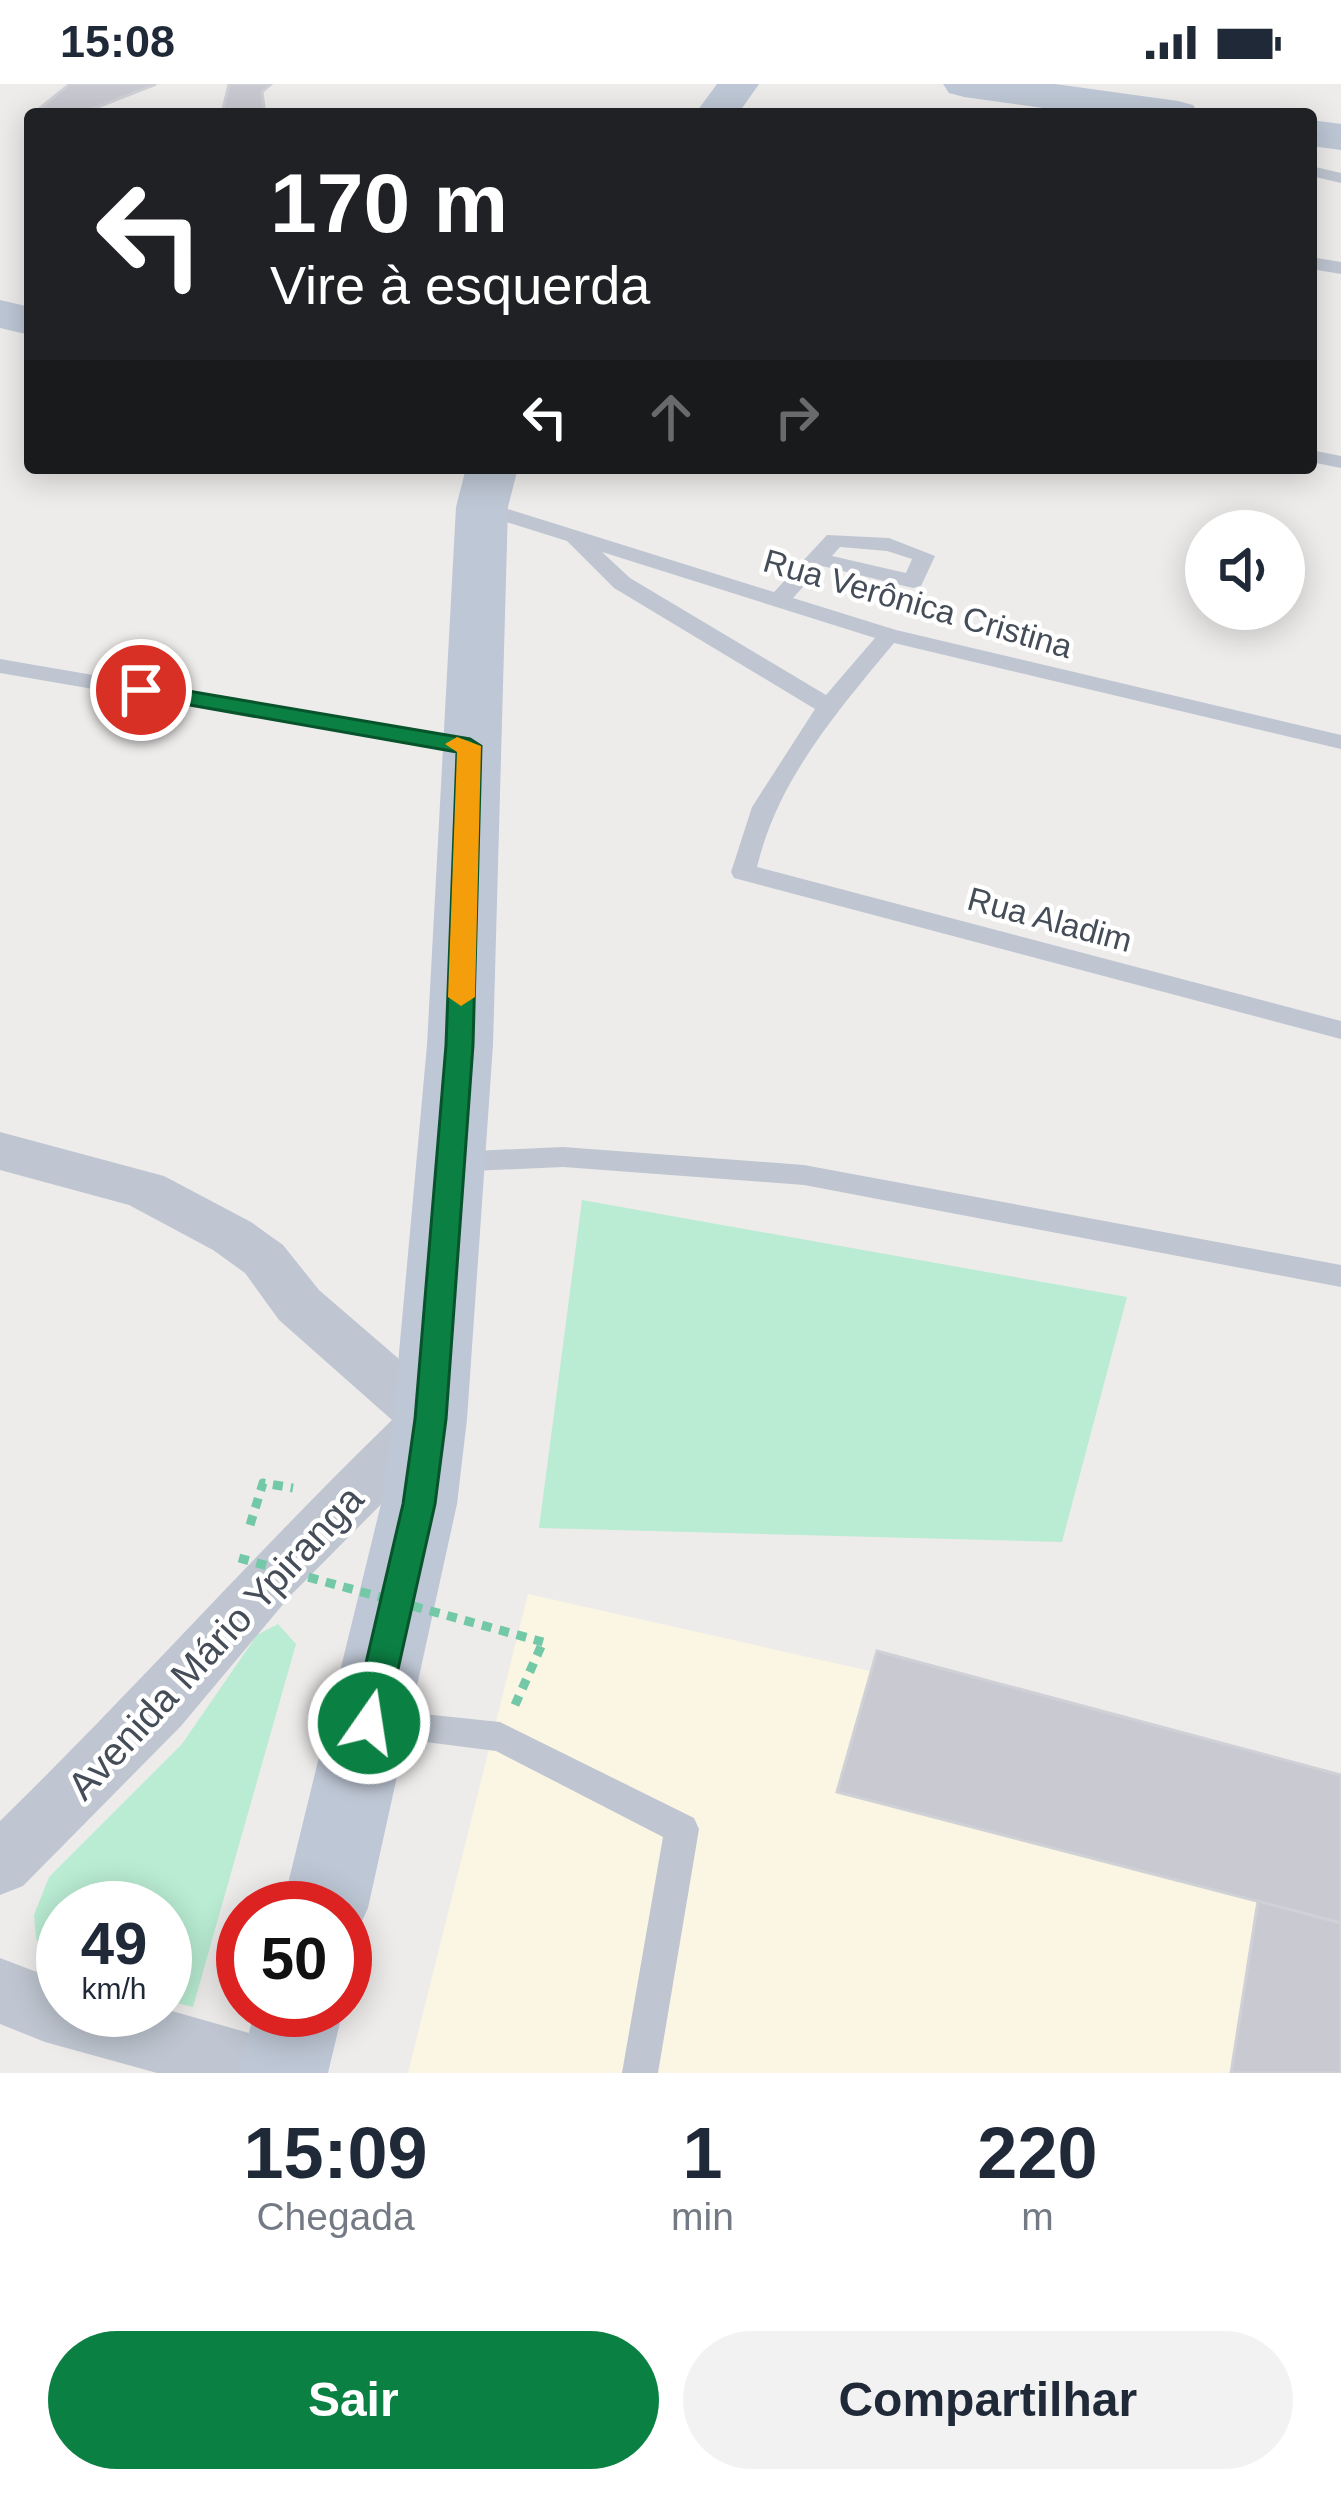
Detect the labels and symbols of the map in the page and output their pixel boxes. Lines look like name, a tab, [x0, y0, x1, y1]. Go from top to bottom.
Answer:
street label: Rua Verônica Cristina	[759, 542, 1077, 665]
pin	[90, 639, 192, 741]
street label: Rua Aladim	[964, 880, 1136, 959]
street label: Avenida Mário Ypiranga	[59, 1477, 372, 1808]
position arrow	[306, 1660, 432, 1786]
speed limit sign: 50	[216, 1881, 372, 2037]

